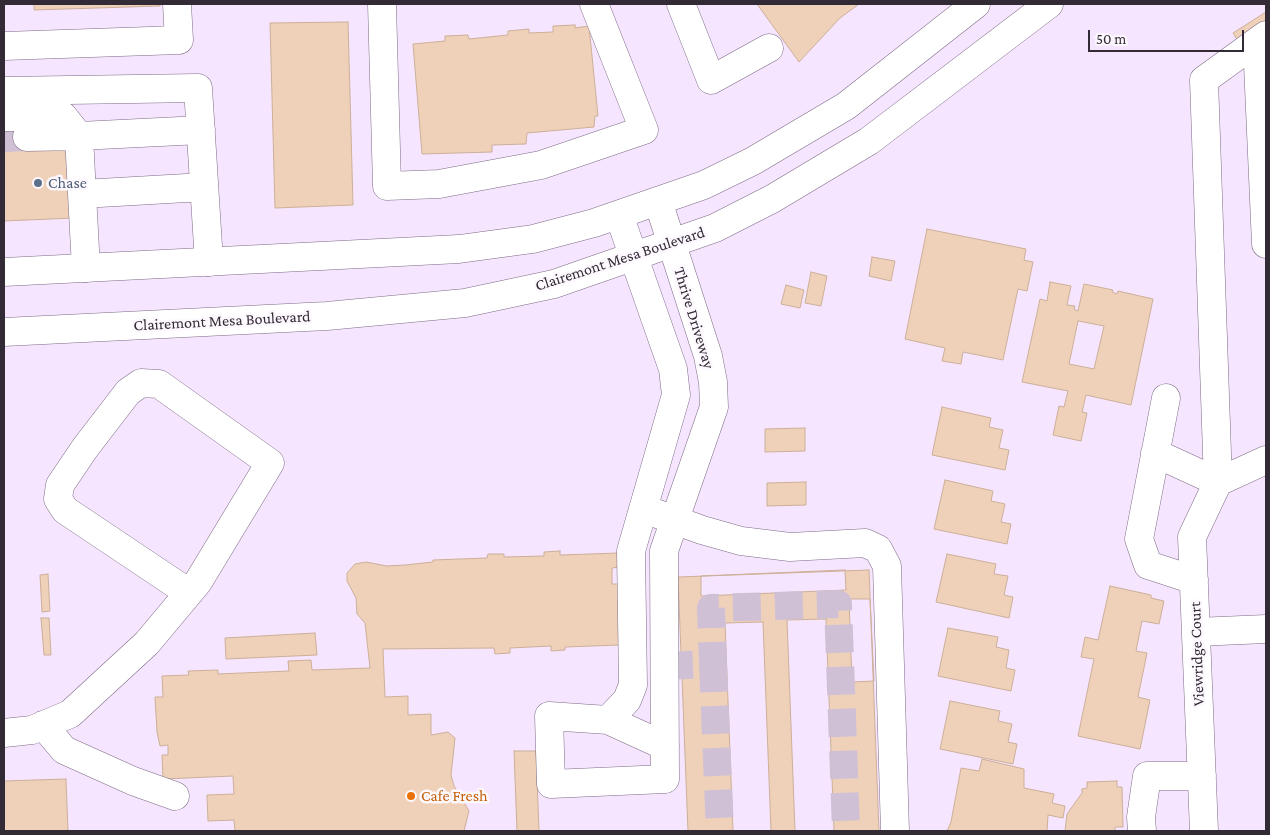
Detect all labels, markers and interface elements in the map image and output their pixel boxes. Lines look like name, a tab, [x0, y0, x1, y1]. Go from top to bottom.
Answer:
scale bar	[1090, 20, 1246, 52]
text: 50 m	[1096, 31, 1126, 47]
place label: Chase	[48, 173, 87, 193]
marker: Chase	[32, 177, 44, 189]
street label: Clairemont Mesa Boulevard	[533, 223, 707, 295]
street label: Thrive Driveway	[669, 265, 719, 371]
street label: Clairemont Mesa Boulevard	[133, 307, 311, 335]
street label: Viewridge Court	[1186, 601, 1208, 707]
place label: Cafe Fresh	[421, 786, 488, 806]
marker: Cafe Fresh	[405, 790, 417, 802]

